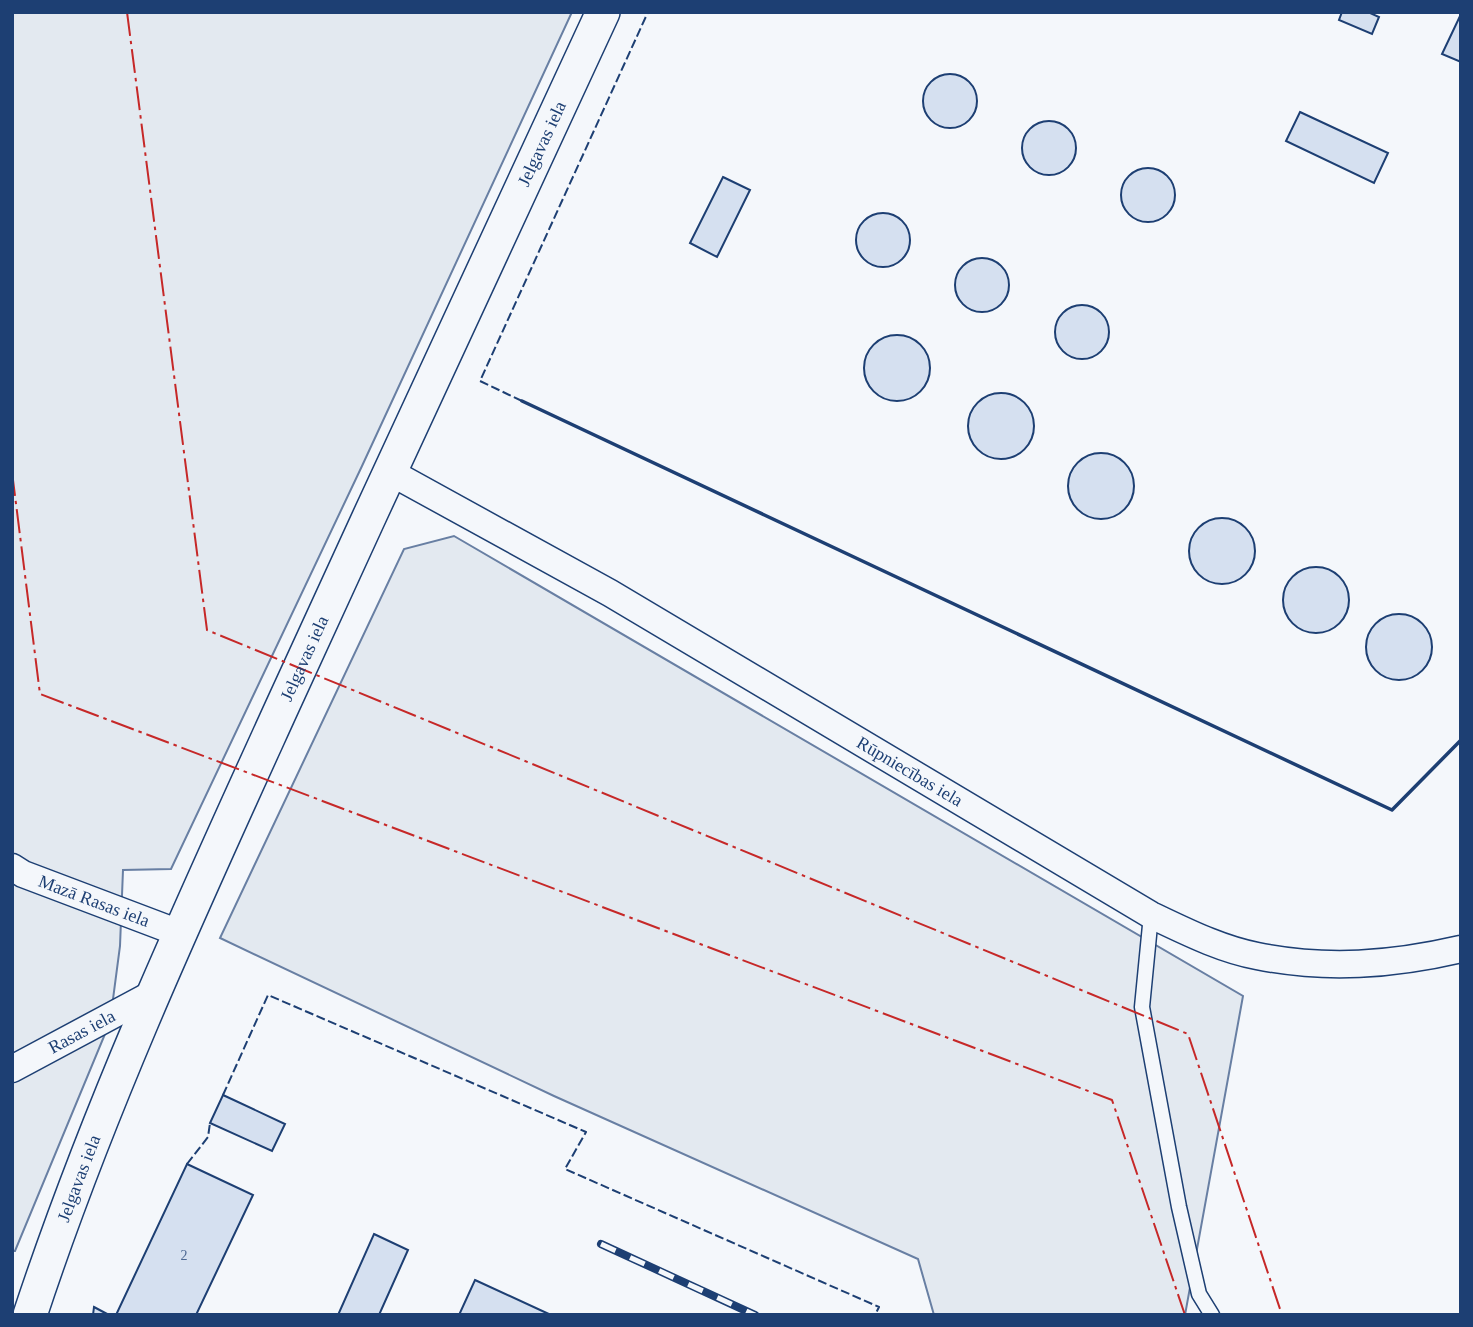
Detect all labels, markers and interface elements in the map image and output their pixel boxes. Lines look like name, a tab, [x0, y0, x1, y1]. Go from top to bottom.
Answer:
street label: Jelgavas iela	[513, 98, 570, 189]
street label: Jelgavas iela	[276, 613, 332, 704]
street label: Rūpniecības iela	[853, 732, 966, 811]
street label: Mazā Rasas iela	[36, 871, 152, 931]
street label: Rasas iela	[45, 1006, 118, 1058]
street label: Jelgavas iela	[53, 1132, 104, 1225]
house number: 2	[181, 1248, 188, 1263]

